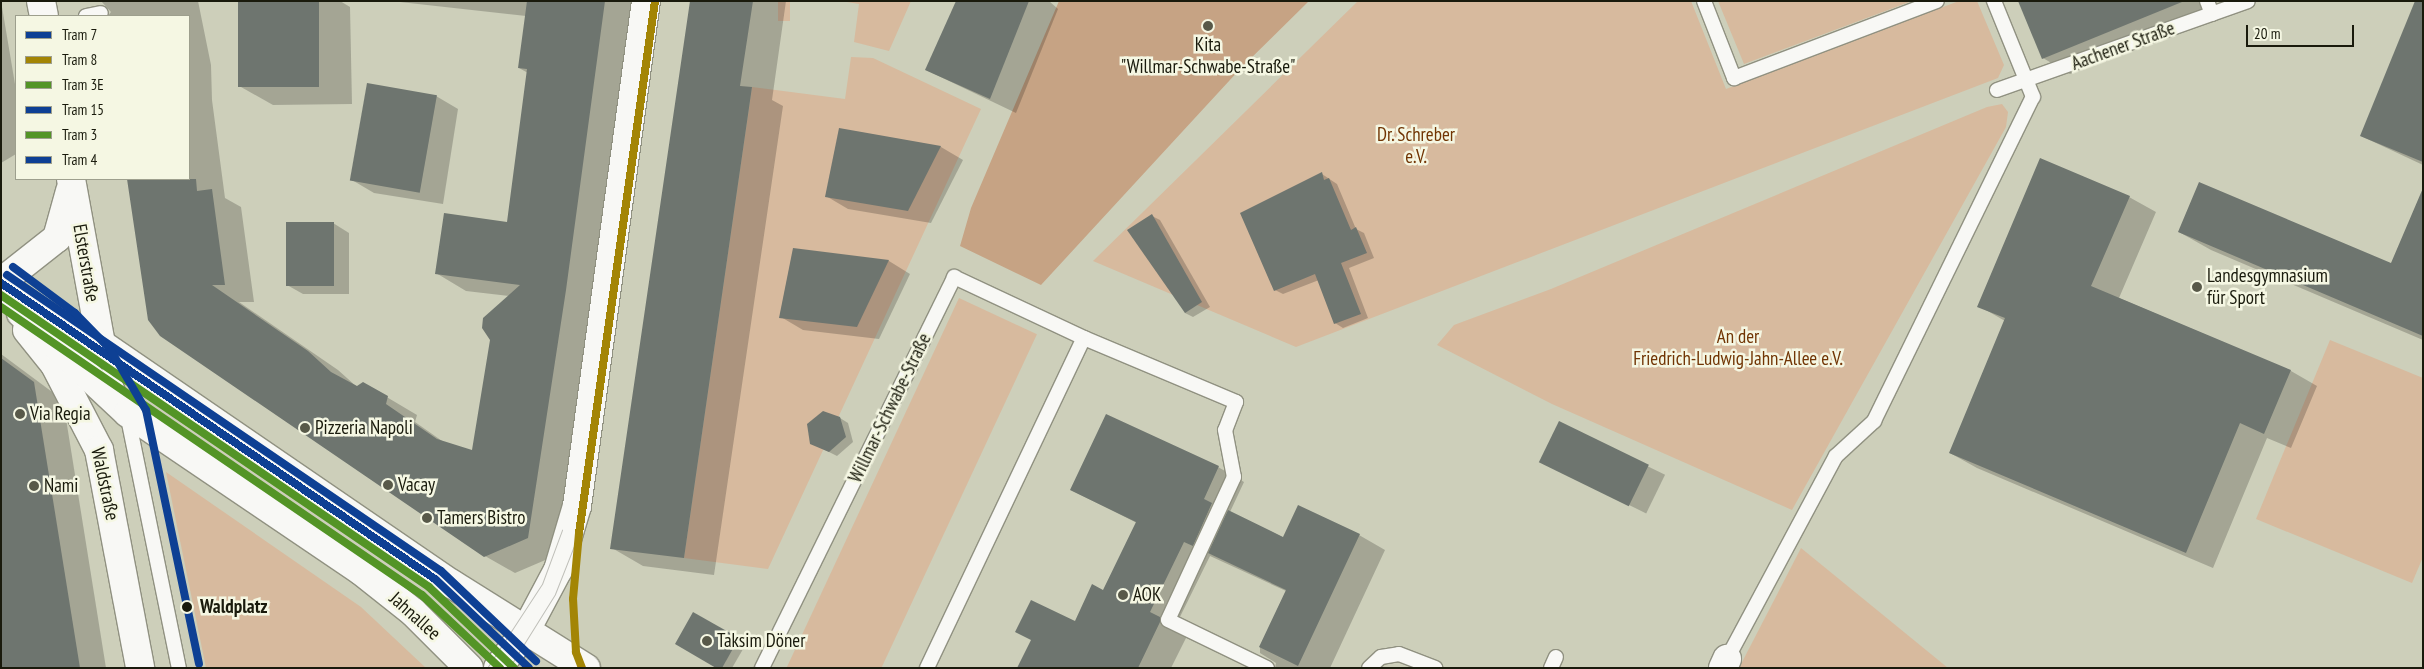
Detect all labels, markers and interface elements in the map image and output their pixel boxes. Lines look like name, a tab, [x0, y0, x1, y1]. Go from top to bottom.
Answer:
legend	[15, 15, 190, 180]
scale bar	[2249, 15, 2356, 47]
street label: Aachener Straße	[2068, 17, 2178, 75]
marker: Kita "Willmar-Schwabe-Straße"	[1202, 20, 1214, 32]
text: 20 m	[2254, 24, 2280, 43]
text: Tram 7	[62, 25, 97, 44]
place label: Kita "Willmar-Schwabe-Straße"	[1121, 34, 1295, 78]
text: Tram 8	[62, 50, 97, 69]
text: Tram 3E	[62, 75, 104, 94]
text: Tram 15	[62, 100, 104, 119]
park label: Dr. Schreber e.V.	[1376, 124, 1456, 168]
text: Tram 3	[62, 125, 97, 144]
text: Tram 4	[62, 150, 97, 169]
street label: Elsterstraße	[68, 222, 104, 304]
place label: Landesgymnasium für Sport	[2207, 265, 2328, 309]
marker: Landesgymnasium für Sport	[2191, 281, 2203, 293]
park label: An der Friedrich-Ludwig-Jahn-Allee e.V.	[1633, 326, 1843, 370]
street label: Willmar-Schwabe-Straße	[844, 330, 936, 486]
place label: Via Regia	[30, 403, 91, 425]
marker: Via Regia	[14, 408, 26, 420]
place label: Pizzeria Napoli	[315, 417, 413, 439]
marker: Pizzeria Napoli	[299, 422, 311, 434]
street label: Waldstraße	[86, 445, 124, 523]
place label: Vacay	[398, 474, 435, 496]
place label: Nami	[44, 475, 78, 497]
marker: Vacay	[382, 479, 394, 491]
marker: Nami	[28, 480, 40, 492]
place label: Tamers Bistro	[437, 507, 525, 529]
marker: Tamers Bistro	[421, 512, 433, 524]
place label: AOK	[1133, 584, 1161, 606]
street label: Jahnallee	[385, 587, 445, 645]
marker: AOK	[1117, 589, 1129, 601]
place label: Waldplatz	[200, 596, 267, 618]
marker: Waldplatz	[178, 598, 196, 616]
place label: Taksim Döner	[717, 630, 805, 652]
marker: Taksim Döner	[701, 635, 713, 647]

